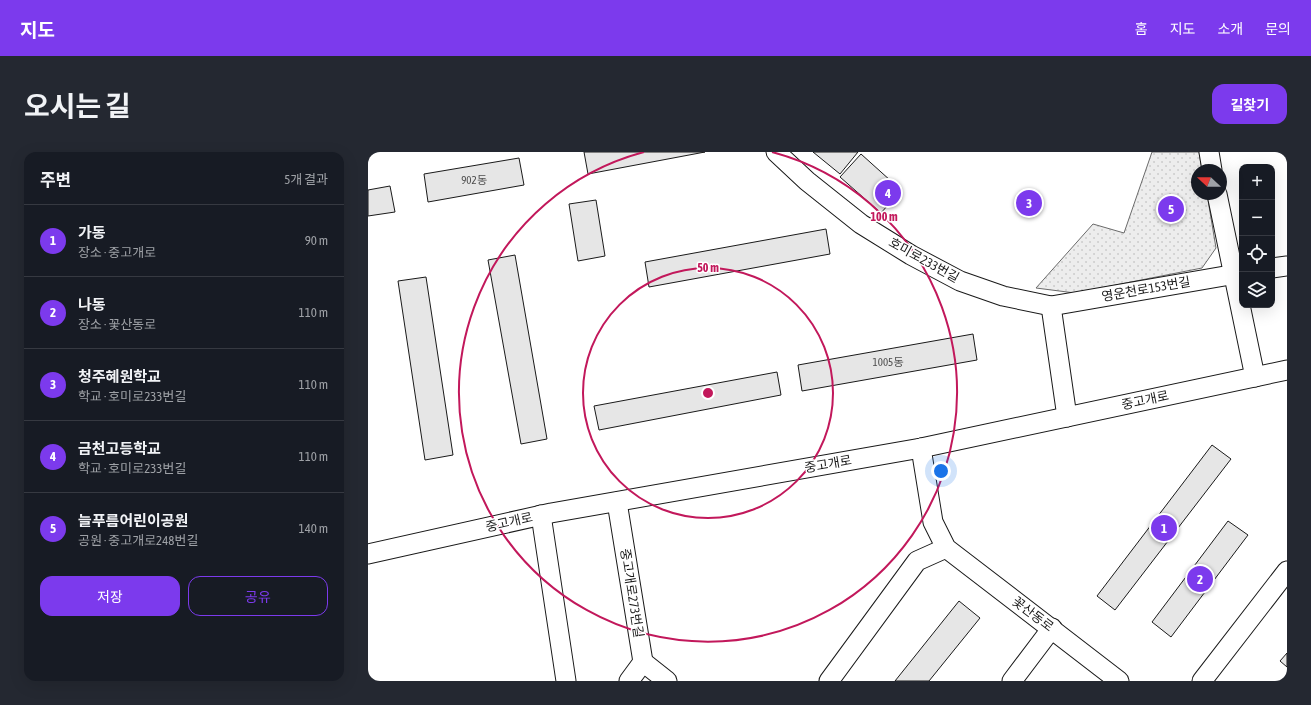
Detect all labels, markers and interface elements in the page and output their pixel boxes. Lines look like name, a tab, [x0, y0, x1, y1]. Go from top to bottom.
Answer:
text: 지도	[20, 19, 55, 41]
text: 홈	[1135, 21, 1148, 37]
text: 지도	[1170, 21, 1195, 37]
text: 소개	[1217, 21, 1243, 37]
text: 문의	[1265, 21, 1291, 37]
button: 길찾기	[1212, 84, 1287, 124]
text: 오시는 길	[24, 90, 131, 122]
north arrow	[1191, 164, 1227, 200]
map controls	[1239, 164, 1275, 308]
button: +	[1239, 164, 1275, 200]
text: 주변	[40, 170, 71, 190]
text: 5개 결과	[284, 172, 328, 187]
house number: 902동	[461, 174, 487, 186]
pin: 4	[875, 178, 901, 208]
pin: 3	[1016, 188, 1042, 218]
pin: 5	[1158, 194, 1184, 224]
button: −	[1239, 200, 1275, 236]
text: 100 m	[870, 210, 898, 224]
text: 가동	[78, 224, 106, 241]
text: 1	[50, 233, 56, 248]
text: 90 m	[305, 233, 328, 248]
street label: 호미로233번길	[886, 234, 962, 286]
button: locate	[1239, 236, 1275, 272]
text: 장소 · 중고개로	[78, 245, 156, 260]
text: 50 m	[697, 261, 719, 275]
button: layers	[1239, 272, 1275, 308]
street label: 영운천로153번길	[1100, 274, 1192, 304]
text: 나동	[78, 296, 106, 313]
text: 2	[50, 305, 56, 320]
text: 110 m	[299, 305, 328, 320]
text: 장소 · 꽃산동로	[78, 317, 156, 332]
house number: 1005동	[873, 356, 903, 368]
text: 청주혜원학교	[78, 368, 161, 385]
text: 3	[50, 377, 56, 392]
text: 110 m	[299, 377, 328, 392]
centre of rings	[701, 386, 715, 400]
street label: 중고개로	[1120, 388, 1170, 412]
text: 학교 · 호미로233번길	[78, 389, 186, 404]
text: 금천고등학교	[78, 440, 161, 457]
text: 4	[50, 449, 56, 464]
text: 110 m	[299, 449, 328, 464]
street label: 중고개로	[803, 452, 853, 476]
text: 학교 · 호미로233번길	[78, 461, 186, 476]
your location	[931, 461, 951, 481]
street label: 중고개로	[484, 509, 534, 535]
text: 늘푸름어린이공원	[78, 512, 188, 529]
pin: 1	[1151, 513, 1177, 543]
text: 5	[50, 521, 56, 536]
text: 140 m	[299, 521, 328, 536]
text: 공원 · 중고개로248번길	[78, 533, 198, 548]
street label: 중고개로273번길	[618, 547, 646, 639]
pin: 2	[1187, 564, 1213, 594]
button: 저장	[40, 576, 180, 616]
button: 공유	[188, 576, 328, 616]
street label: 꽃산동로	[1009, 594, 1057, 634]

